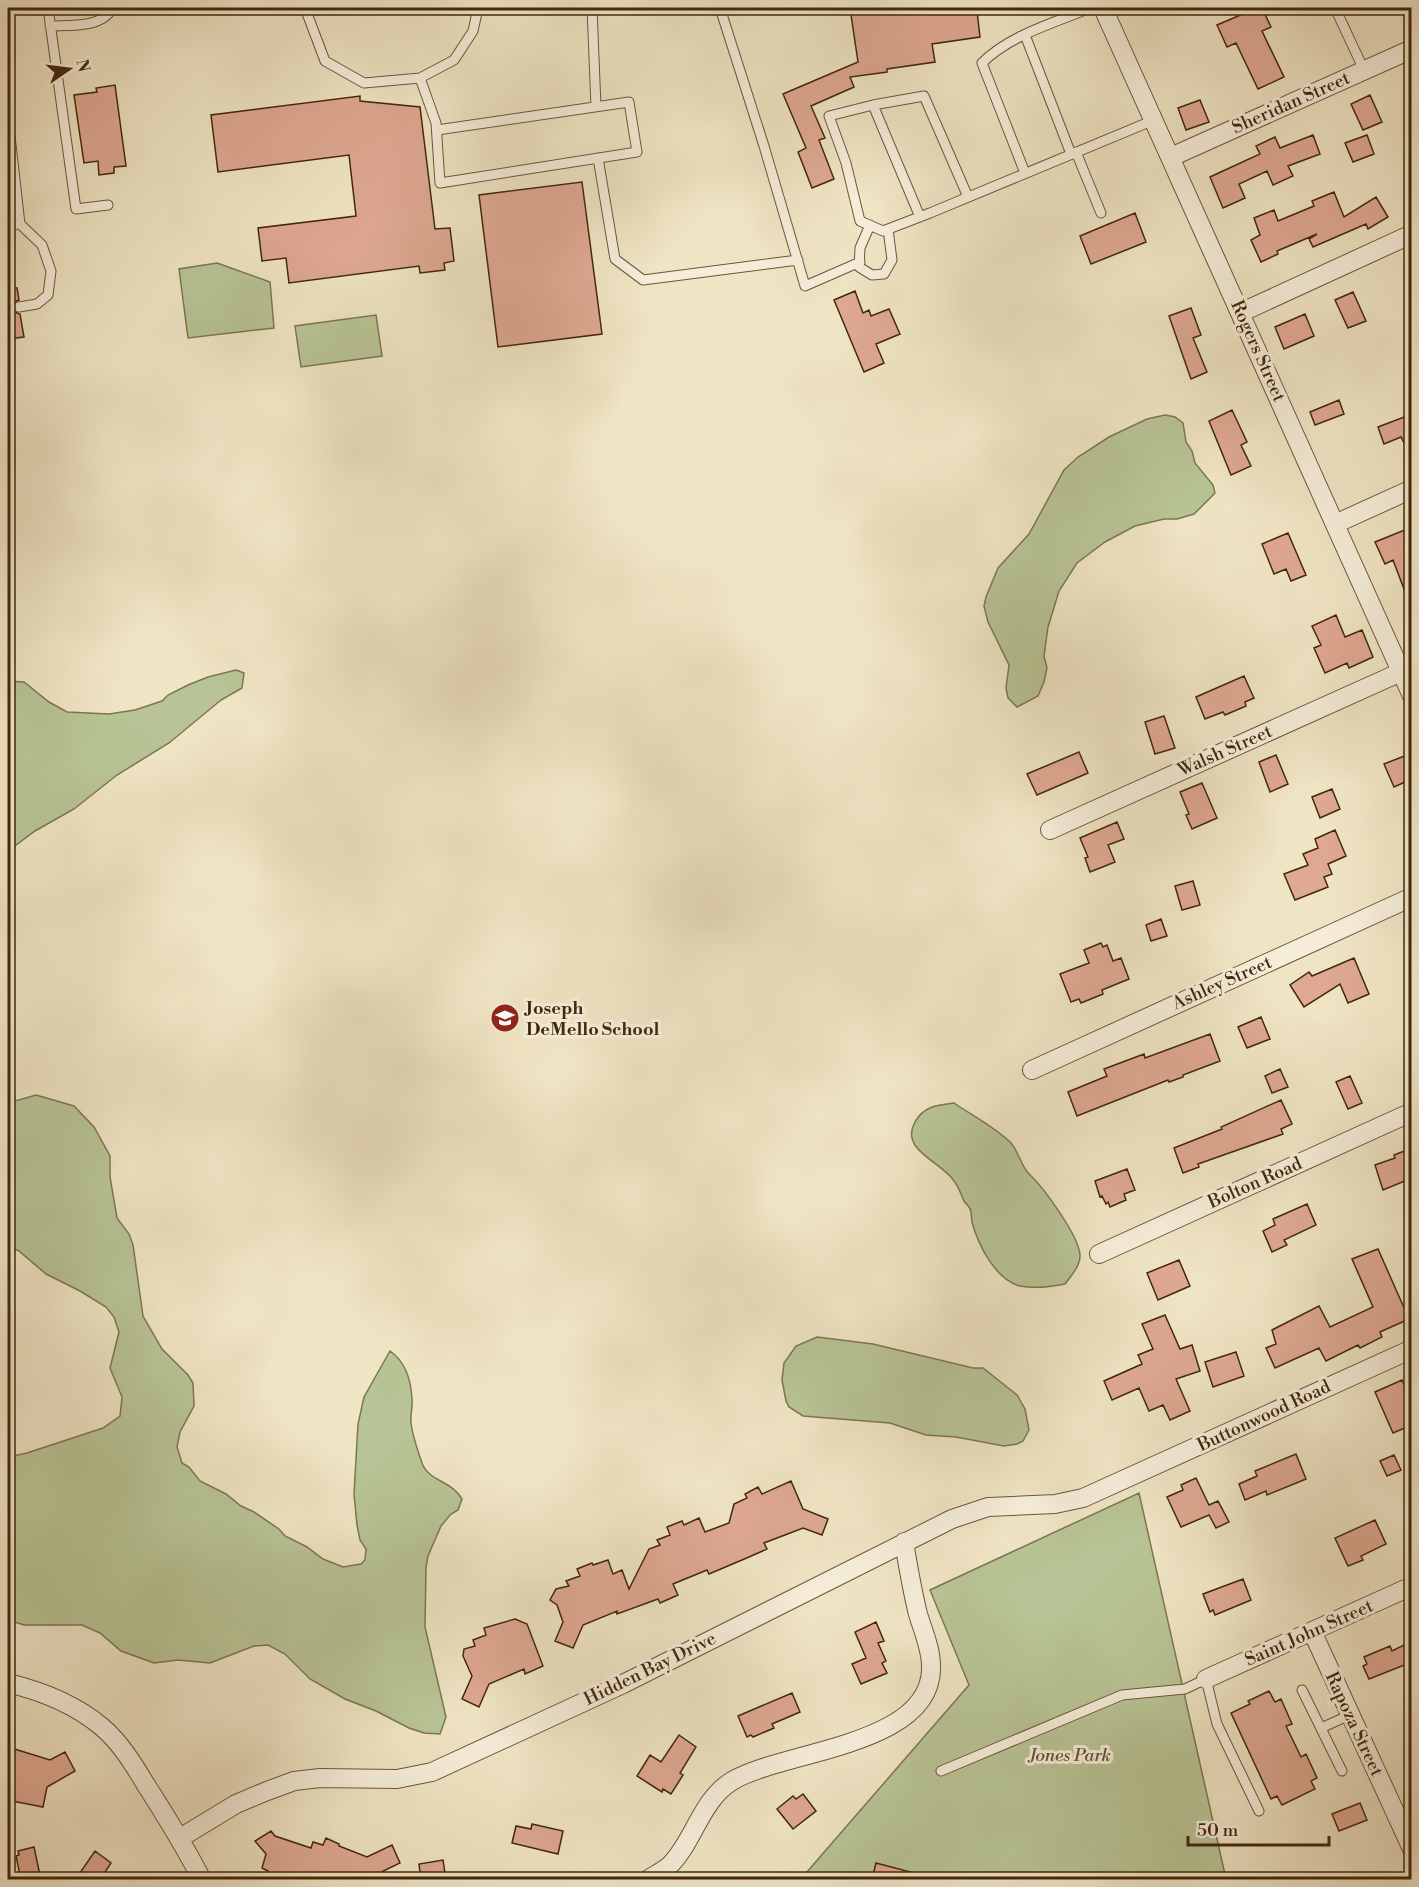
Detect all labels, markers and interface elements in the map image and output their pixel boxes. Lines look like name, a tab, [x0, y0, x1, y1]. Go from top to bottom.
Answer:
north arrow	[39, 39, 99, 99]
text: N	[71, 57, 94, 75]
street label: Sheridan Street	[1228, 66, 1354, 139]
street label: Rogers Street	[1225, 297, 1291, 406]
street label: Walsh Street	[1173, 720, 1276, 782]
street label: Ashley Street	[1168, 951, 1276, 1016]
place label: Joseph DeMello School	[523, 997, 660, 1041]
school or university icon: Joseph DeMello School	[489, 1002, 521, 1034]
street label: Bolton Road	[1203, 1152, 1306, 1214]
street label: Buttonwood Road	[1193, 1375, 1335, 1457]
street label: Saint John Street	[1241, 1594, 1377, 1672]
street label: Hidden Bay Drive	[580, 1627, 720, 1711]
street label: Rapoza Street	[1320, 1668, 1389, 1781]
park label: Jones Park	[1027, 1744, 1111, 1767]
scale bar	[1188, 1809, 1329, 1847]
text: 50 m	[1197, 1819, 1239, 1842]

